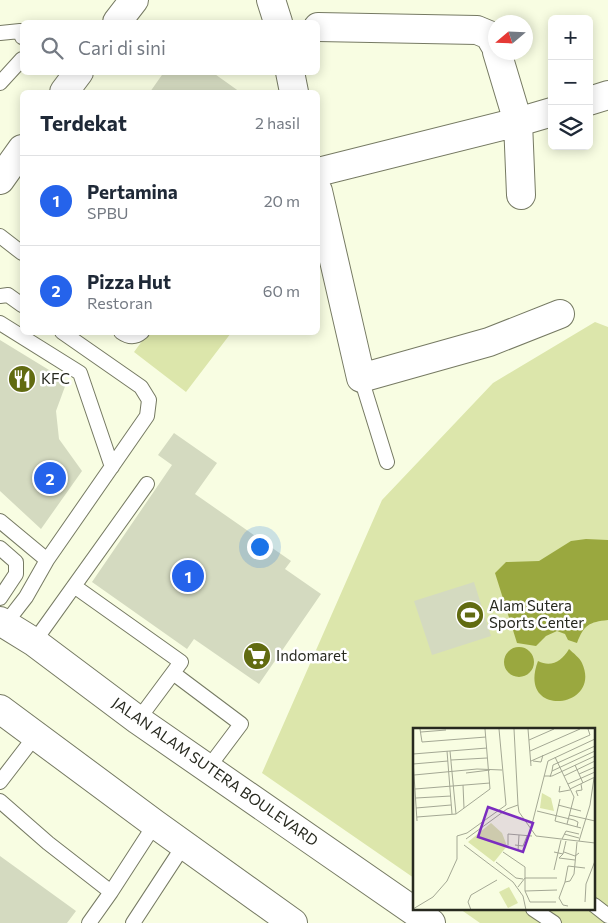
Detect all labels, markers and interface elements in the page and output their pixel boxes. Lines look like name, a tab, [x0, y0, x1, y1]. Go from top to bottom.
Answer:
north arrow	[488, 15, 533, 60]
map controls	[548, 15, 593, 150]
button: +	[548, 15, 593, 60]
search box	[20, 20, 320, 75]
icon: search	[38, 34, 66, 62]
text: Cari di sini	[78, 36, 166, 59]
button: −	[548, 60, 593, 105]
button: layers	[548, 105, 593, 150]
text: Terdekat	[40, 110, 127, 135]
text: 2 hasil	[255, 113, 300, 132]
text: Pertamina	[87, 180, 178, 203]
text: 1	[52, 191, 60, 210]
text: 20 m	[264, 191, 300, 210]
text: SPBU	[87, 203, 128, 222]
text: Pizza Hut	[87, 270, 171, 293]
text: 2	[51, 281, 61, 300]
text: 60 m	[263, 281, 300, 300]
text: Restoran	[87, 293, 153, 312]
restaurant icon: KFC	[7, 364, 37, 394]
place label: KFC	[41, 369, 70, 387]
pin: 2	[34, 459, 66, 497]
your location	[247, 534, 273, 560]
pin: 1	[172, 557, 204, 595]
place label: Alam Sutera Sports Center	[489, 596, 584, 631]
sports icon: Alam Sutera Sports Center	[455, 600, 485, 630]
supermarket icon: Indomaret	[242, 641, 272, 671]
place label: Indomaret	[276, 646, 347, 664]
street label: JALAN ALAM SUTERA BOULEVARD	[109, 693, 322, 849]
inset map	[413, 728, 596, 910]

